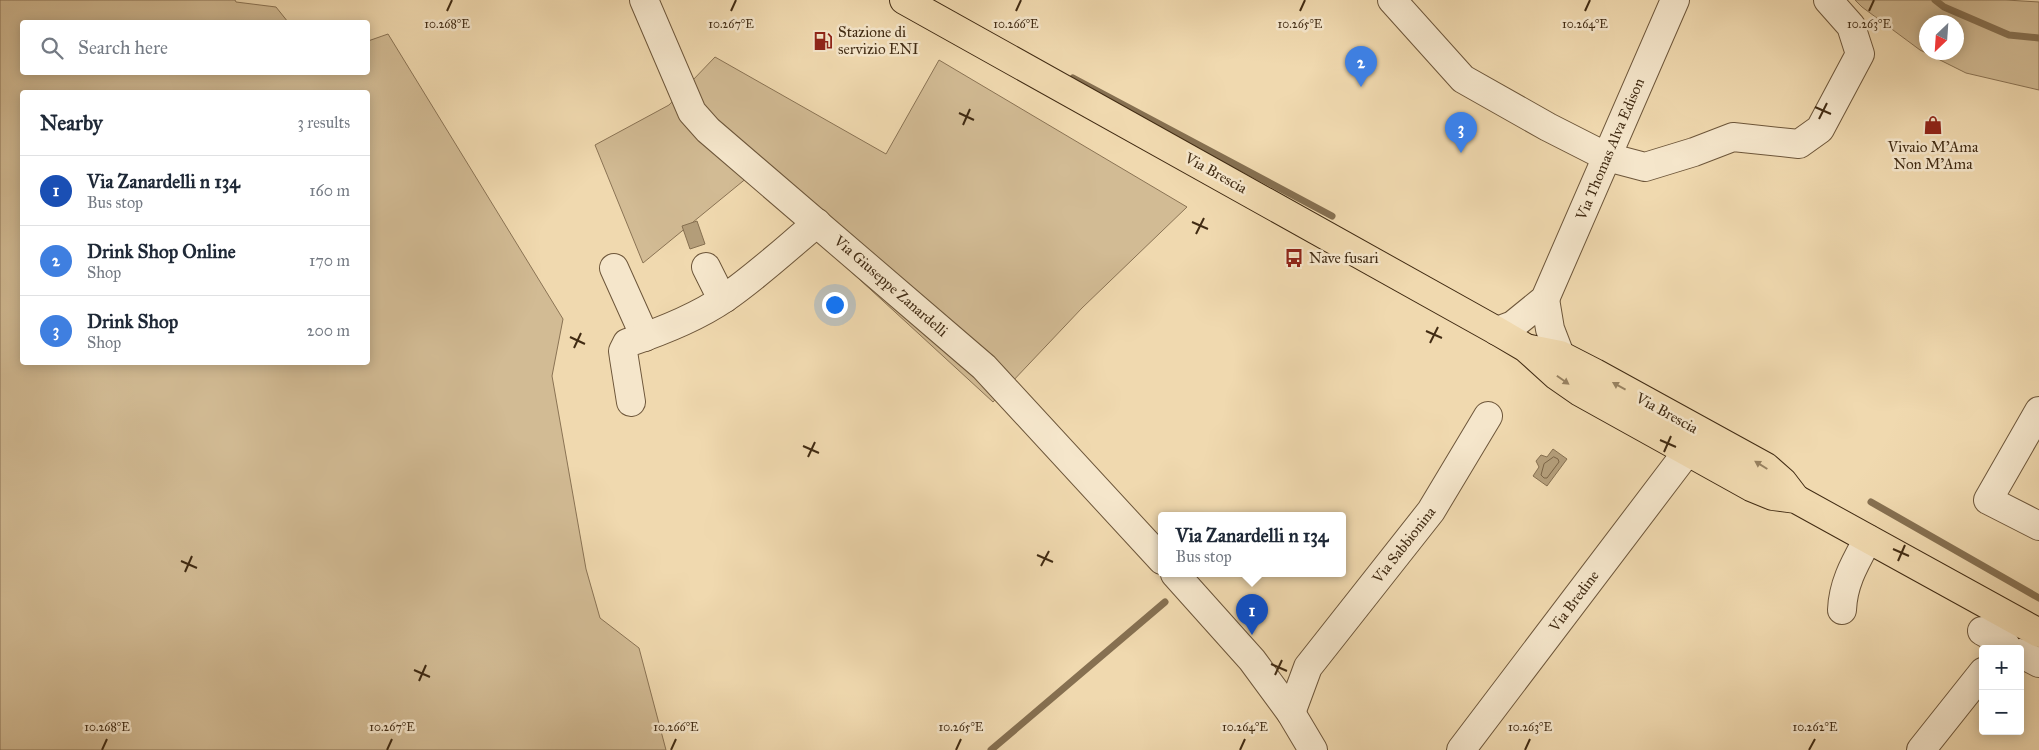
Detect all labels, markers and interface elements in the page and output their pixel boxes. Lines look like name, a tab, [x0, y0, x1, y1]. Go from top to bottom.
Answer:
north arrow	[1919, 15, 1964, 60]
text: 10.268°E	[424, 17, 470, 31]
text: 10.267°E	[708, 17, 754, 31]
text: 10.266°E	[993, 17, 1039, 31]
text: 10.265°E	[1278, 17, 1323, 31]
text: 10.264°E	[1562, 17, 1608, 31]
text: 10.263°E	[1847, 17, 1891, 31]
search box	[20, 20, 370, 75]
place label: Stazione di servizio ENI	[838, 23, 919, 58]
fuel station icon: Stazione di servizio ENI	[812, 30, 834, 52]
icon: search	[38, 34, 66, 62]
text: Search here	[78, 36, 168, 59]
pin: 2	[1345, 46, 1377, 87]
street label: Via Thomas Alva Edison	[1572, 75, 1648, 224]
text: Nearby	[40, 110, 103, 136]
pin: 3	[1445, 112, 1477, 153]
text: 3 results	[297, 113, 350, 132]
shop icon: Vivaio M'Ama Non M'Ama	[1922, 114, 1944, 136]
place label: Vivaio M'Ama Non M'Ama	[1887, 138, 1979, 173]
street label: Via Brescia	[1181, 148, 1251, 198]
text: Via Zanardelli n 134	[87, 170, 240, 193]
text: 1	[53, 181, 59, 200]
text: 160 m	[309, 181, 350, 200]
text: Bus stop	[87, 193, 143, 212]
street label: Via Giuseppe Zanardelli	[830, 231, 952, 340]
text: Drink Shop Online	[87, 240, 236, 263]
bus stop icon: Nave fusari	[1283, 247, 1305, 269]
place label: Nave fusari	[1309, 249, 1379, 267]
text: 2	[52, 251, 60, 270]
text: 170 m	[309, 251, 350, 270]
text: Shop	[87, 263, 121, 282]
your location	[822, 292, 848, 318]
text: Drink Shop	[87, 310, 178, 333]
text: 3	[53, 321, 59, 340]
text: 200 m	[307, 321, 350, 340]
text: Shop	[87, 333, 121, 352]
one-way arrow	[1556, 375, 1570, 385]
one-way arrow	[1612, 382, 1627, 390]
street label: Via Brescia	[1632, 388, 1702, 438]
one-way arrow	[1755, 461, 1768, 470]
street label: Via Sabbionina	[1368, 503, 1440, 588]
popup	[1158, 512, 1346, 577]
text: Via Zanardelli n 134	[1176, 524, 1328, 547]
text: Bus stop	[1176, 547, 1232, 566]
street label: Via Bredine	[1545, 567, 1603, 636]
pin: 1	[1236, 594, 1268, 635]
map controls	[1979, 645, 2024, 735]
button: +	[1979, 645, 2024, 690]
button: −	[1979, 690, 2024, 735]
text: 10.268°E	[84, 720, 130, 734]
text: 10.267°E	[369, 720, 415, 734]
text: 10.266°E	[653, 720, 699, 734]
text: 10.265°E	[939, 720, 984, 734]
text: 10.264°E	[1222, 720, 1268, 734]
text: 10.263°E	[1508, 720, 1552, 734]
text: 10.262°E	[1792, 720, 1838, 734]

